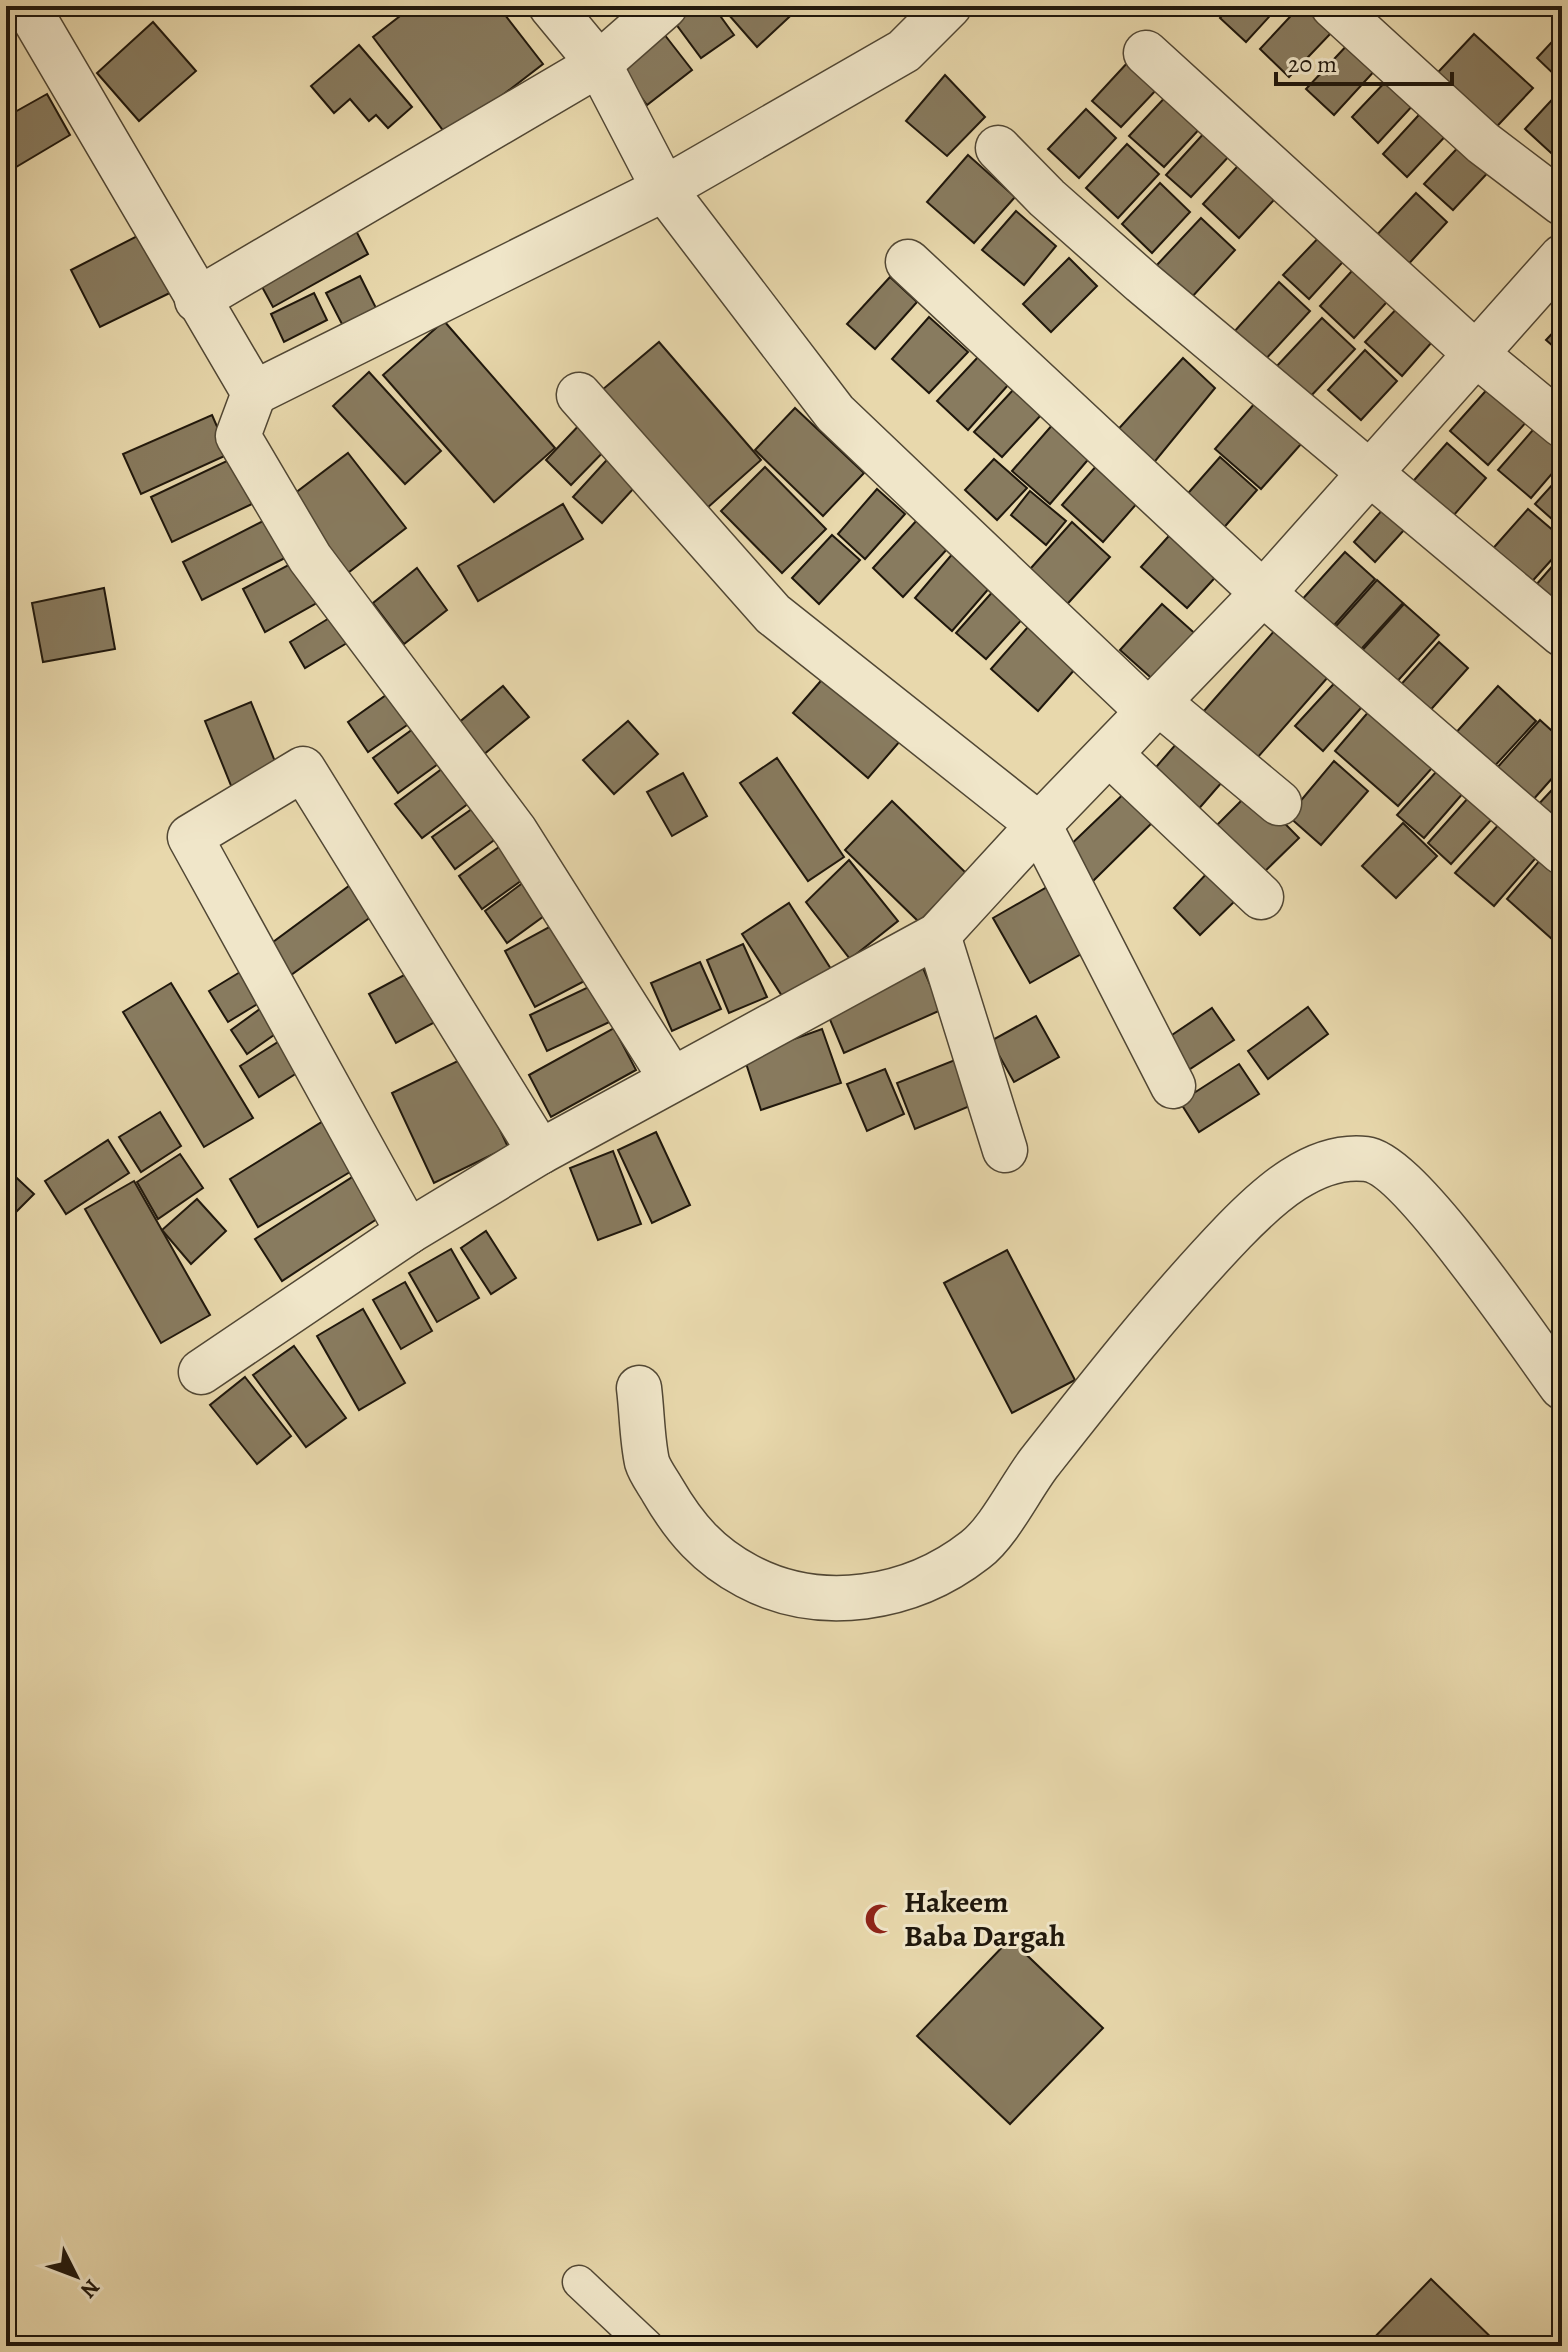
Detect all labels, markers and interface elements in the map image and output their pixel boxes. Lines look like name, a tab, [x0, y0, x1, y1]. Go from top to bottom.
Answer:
scale bar	[1276, 36, 1452, 86]
text: 20 m	[1288, 48, 1337, 80]
place label: Hakeem Baba Dargah	[904, 1882, 1066, 1956]
mosque icon: Hakeem Baba Dargah	[863, 1902, 897, 1936]
north arrow	[36, 2236, 116, 2316]
text: N	[74, 2273, 107, 2305]

